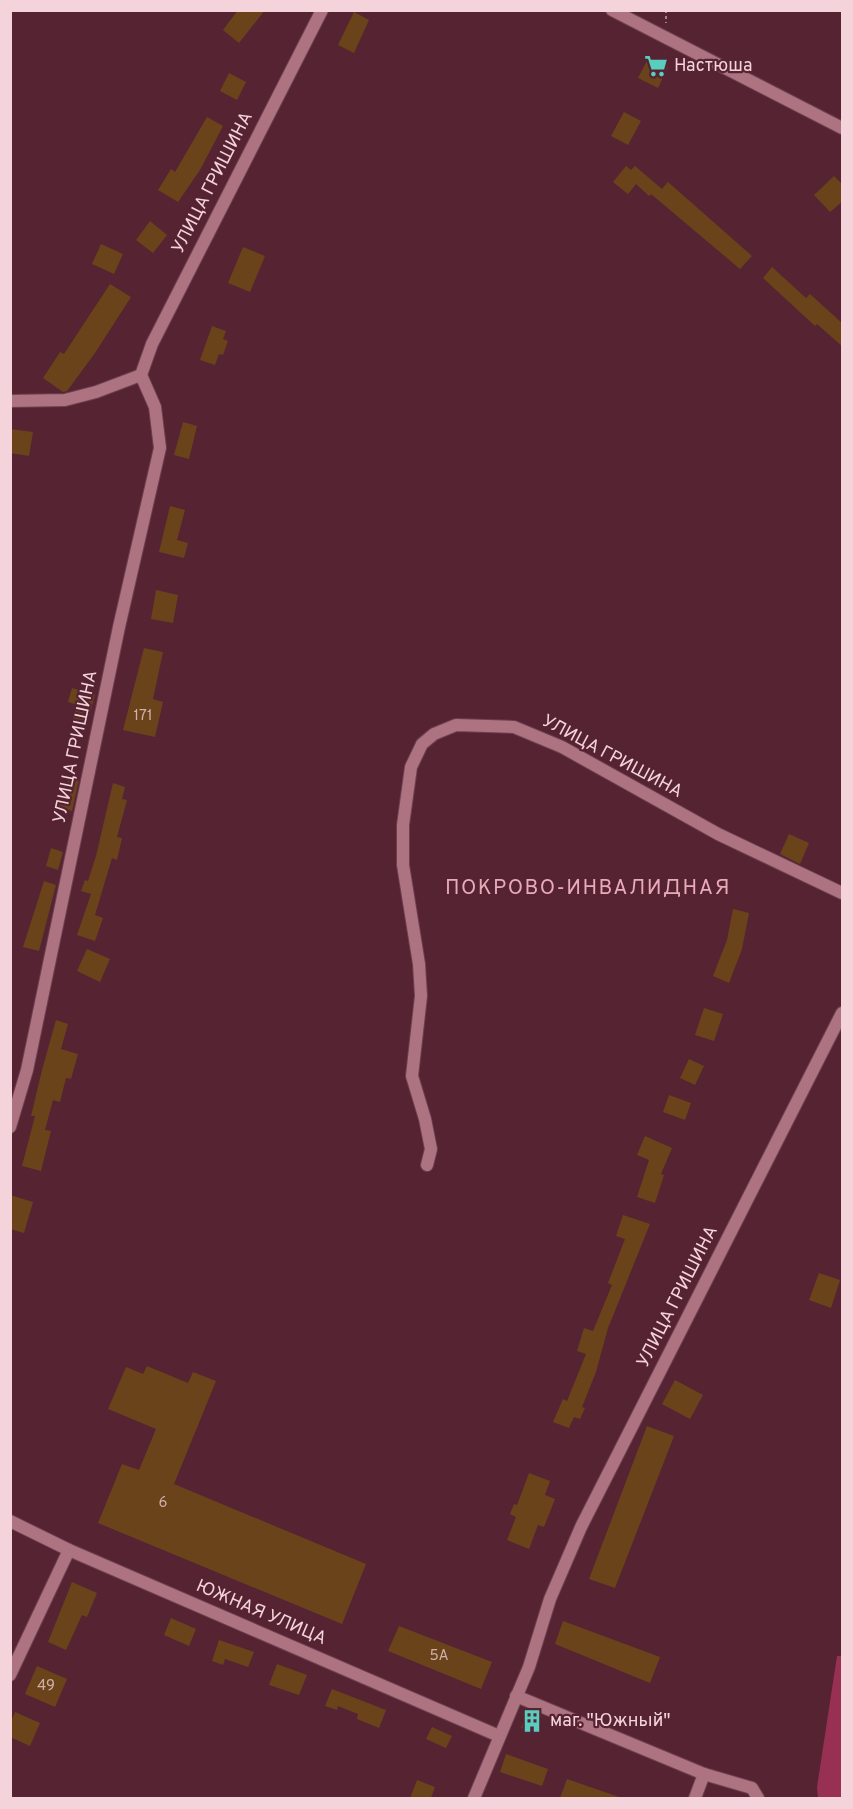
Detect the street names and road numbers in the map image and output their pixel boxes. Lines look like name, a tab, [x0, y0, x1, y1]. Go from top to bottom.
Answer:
street label: УЛИЦА ГРИШИНА	[167, 108, 259, 258]
street label: УЛИЦА ГРИШИНА	[49, 668, 103, 826]
street label: УЛИЦА ГРИШИНА	[538, 710, 686, 804]
street label: УЛИЦА ГРИШИНА	[632, 1222, 724, 1372]
street label: ЮЖНАЯ УЛИЦА	[192, 1575, 330, 1651]

